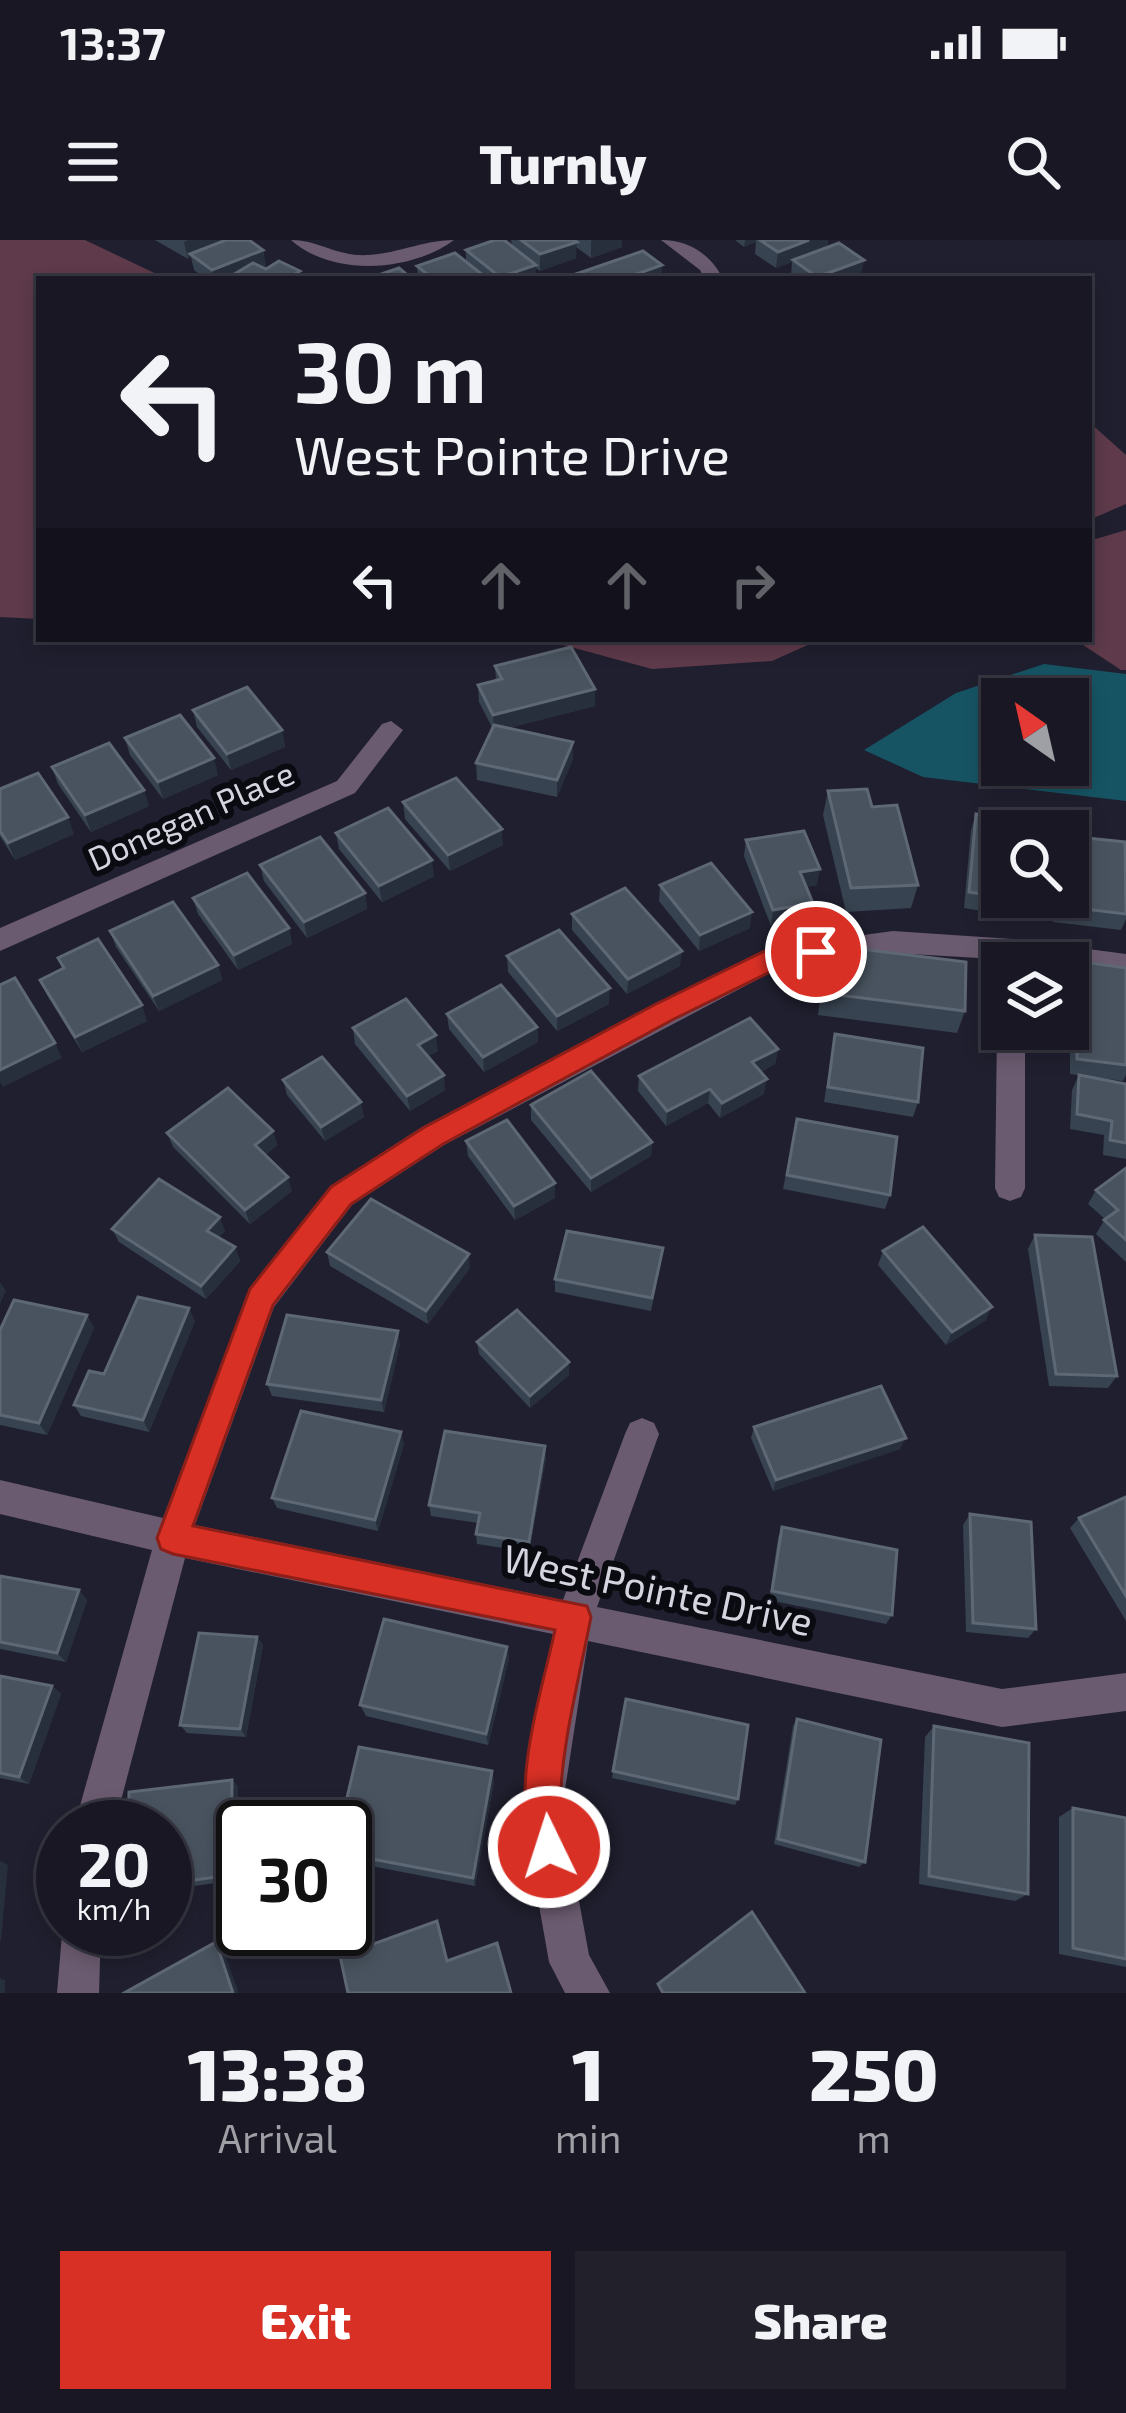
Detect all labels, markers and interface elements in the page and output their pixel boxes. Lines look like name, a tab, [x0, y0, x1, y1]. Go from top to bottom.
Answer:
text: 13:37	[60, 15, 166, 69]
icon: menu	[60, 129, 126, 195]
icon: search	[1000, 129, 1066, 195]
text: Turnly	[479, 130, 647, 195]
text: 30 m	[294, 319, 487, 420]
icon: left	[96, 324, 252, 480]
text: West Pointe Drive	[294, 421, 730, 486]
icon: left	[342, 552, 408, 618]
icon: ahead	[468, 552, 534, 618]
icon: ahead	[594, 552, 660, 618]
icon: right	[720, 552, 786, 618]
north arrow	[981, 678, 1089, 786]
map controls	[981, 678, 1089, 1050]
street label: Donegan Place	[81, 752, 300, 878]
button: search	[981, 810, 1089, 918]
pin	[765, 901, 867, 1003]
icon: arrive	[783, 919, 849, 985]
button: layers	[981, 942, 1089, 1050]
street label: West Pointe Drive	[499, 1533, 817, 1644]
position arrow	[486, 1784, 612, 1910]
speed limit sign: 30	[216, 1800, 372, 1956]
text: 20	[78, 1827, 150, 1899]
text: km/h	[77, 1890, 151, 1926]
text: 13:38	[188, 2029, 367, 2115]
text: 1	[572, 2029, 604, 2115]
text: 250	[809, 2029, 938, 2115]
text: Arrival	[218, 2114, 337, 2161]
text: min	[555, 2114, 621, 2161]
text: m	[857, 2114, 891, 2161]
button: Exit	[60, 2251, 551, 2389]
button: Share	[575, 2251, 1066, 2389]

